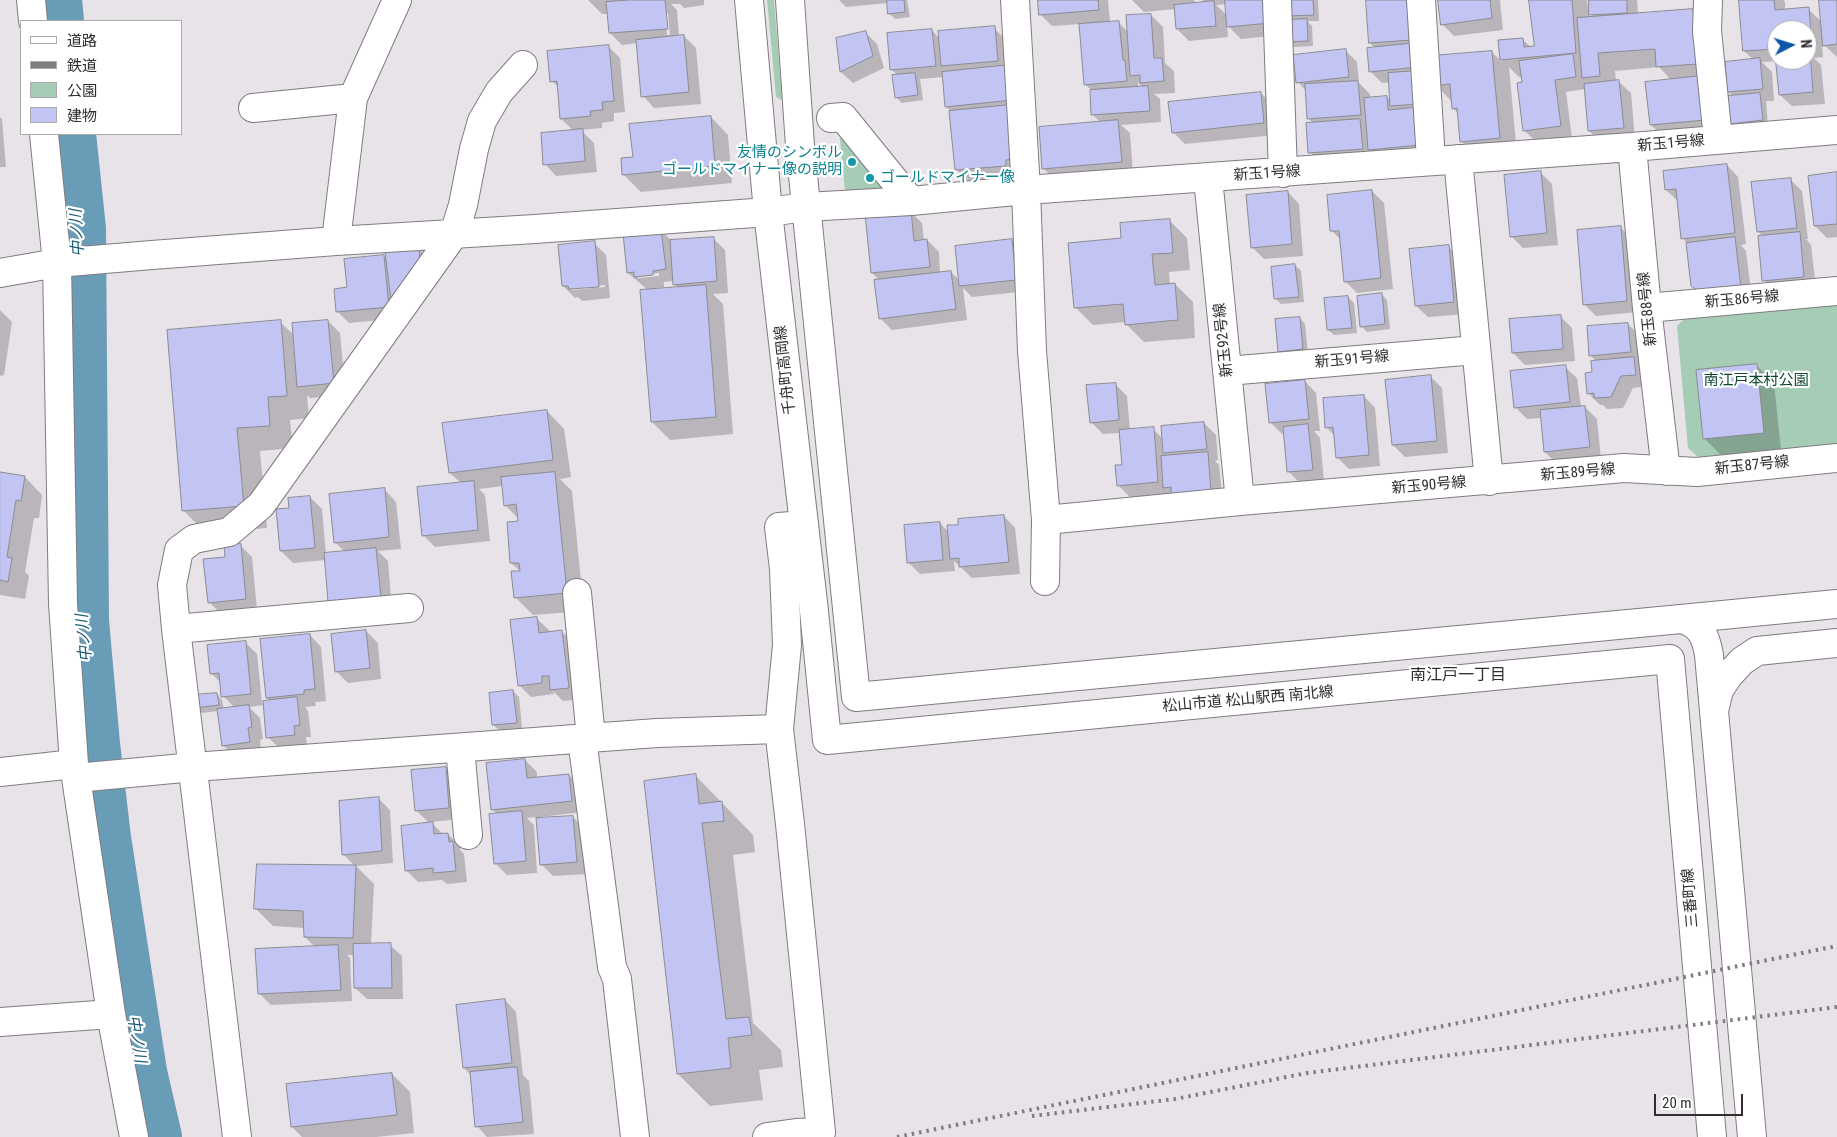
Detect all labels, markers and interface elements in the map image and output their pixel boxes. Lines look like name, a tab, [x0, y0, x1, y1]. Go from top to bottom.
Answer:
legend	[20, 20, 182, 135]
north arrow	[1767, 20, 1817, 70]
text: 道路	[67, 32, 97, 50]
text: N	[1798, 39, 1814, 49]
text: 鉄道	[67, 57, 97, 75]
text: 公園	[67, 82, 97, 100]
text: 建物	[67, 107, 97, 125]
street label: 新玉1号線	[1637, 132, 1705, 156]
place label: 友情のシンボル ゴールドマイナー像の説明	[662, 144, 842, 179]
marker: 友情のシンボル ゴールドマイナー像の説明	[846, 156, 858, 168]
street label: 新玉1号線	[1233, 163, 1301, 185]
place label: ゴールドマイナー像	[880, 169, 1015, 187]
marker: ゴールドマイナー像	[864, 172, 876, 184]
water label: 中ノ川	[67, 209, 89, 257]
street label: 新玉88号線	[1635, 271, 1661, 347]
street label: 新玉86号線	[1704, 288, 1780, 312]
street label: 新玉92号線	[1211, 302, 1237, 378]
street label: 千舟町高岡線	[772, 324, 800, 416]
street label: 新玉91号線	[1314, 348, 1390, 372]
park label: 南江戸本村公園	[1704, 372, 1808, 390]
street label: 新玉87号線	[1714, 453, 1790, 479]
street label: 新玉89号線	[1540, 461, 1616, 485]
street label: 新玉90号線	[1391, 474, 1467, 498]
water label: 中ノ川	[73, 613, 97, 663]
district label: 南江戸一丁目	[1410, 666, 1506, 686]
street label: 松山市道 松山駅西 南北線	[1162, 684, 1334, 716]
street label: 三番町線	[1679, 867, 1703, 929]
water label: 中ノ川	[123, 1014, 149, 1064]
scale bar	[1657, 1084, 1746, 1116]
text: 20 m	[1662, 1094, 1692, 1112]

